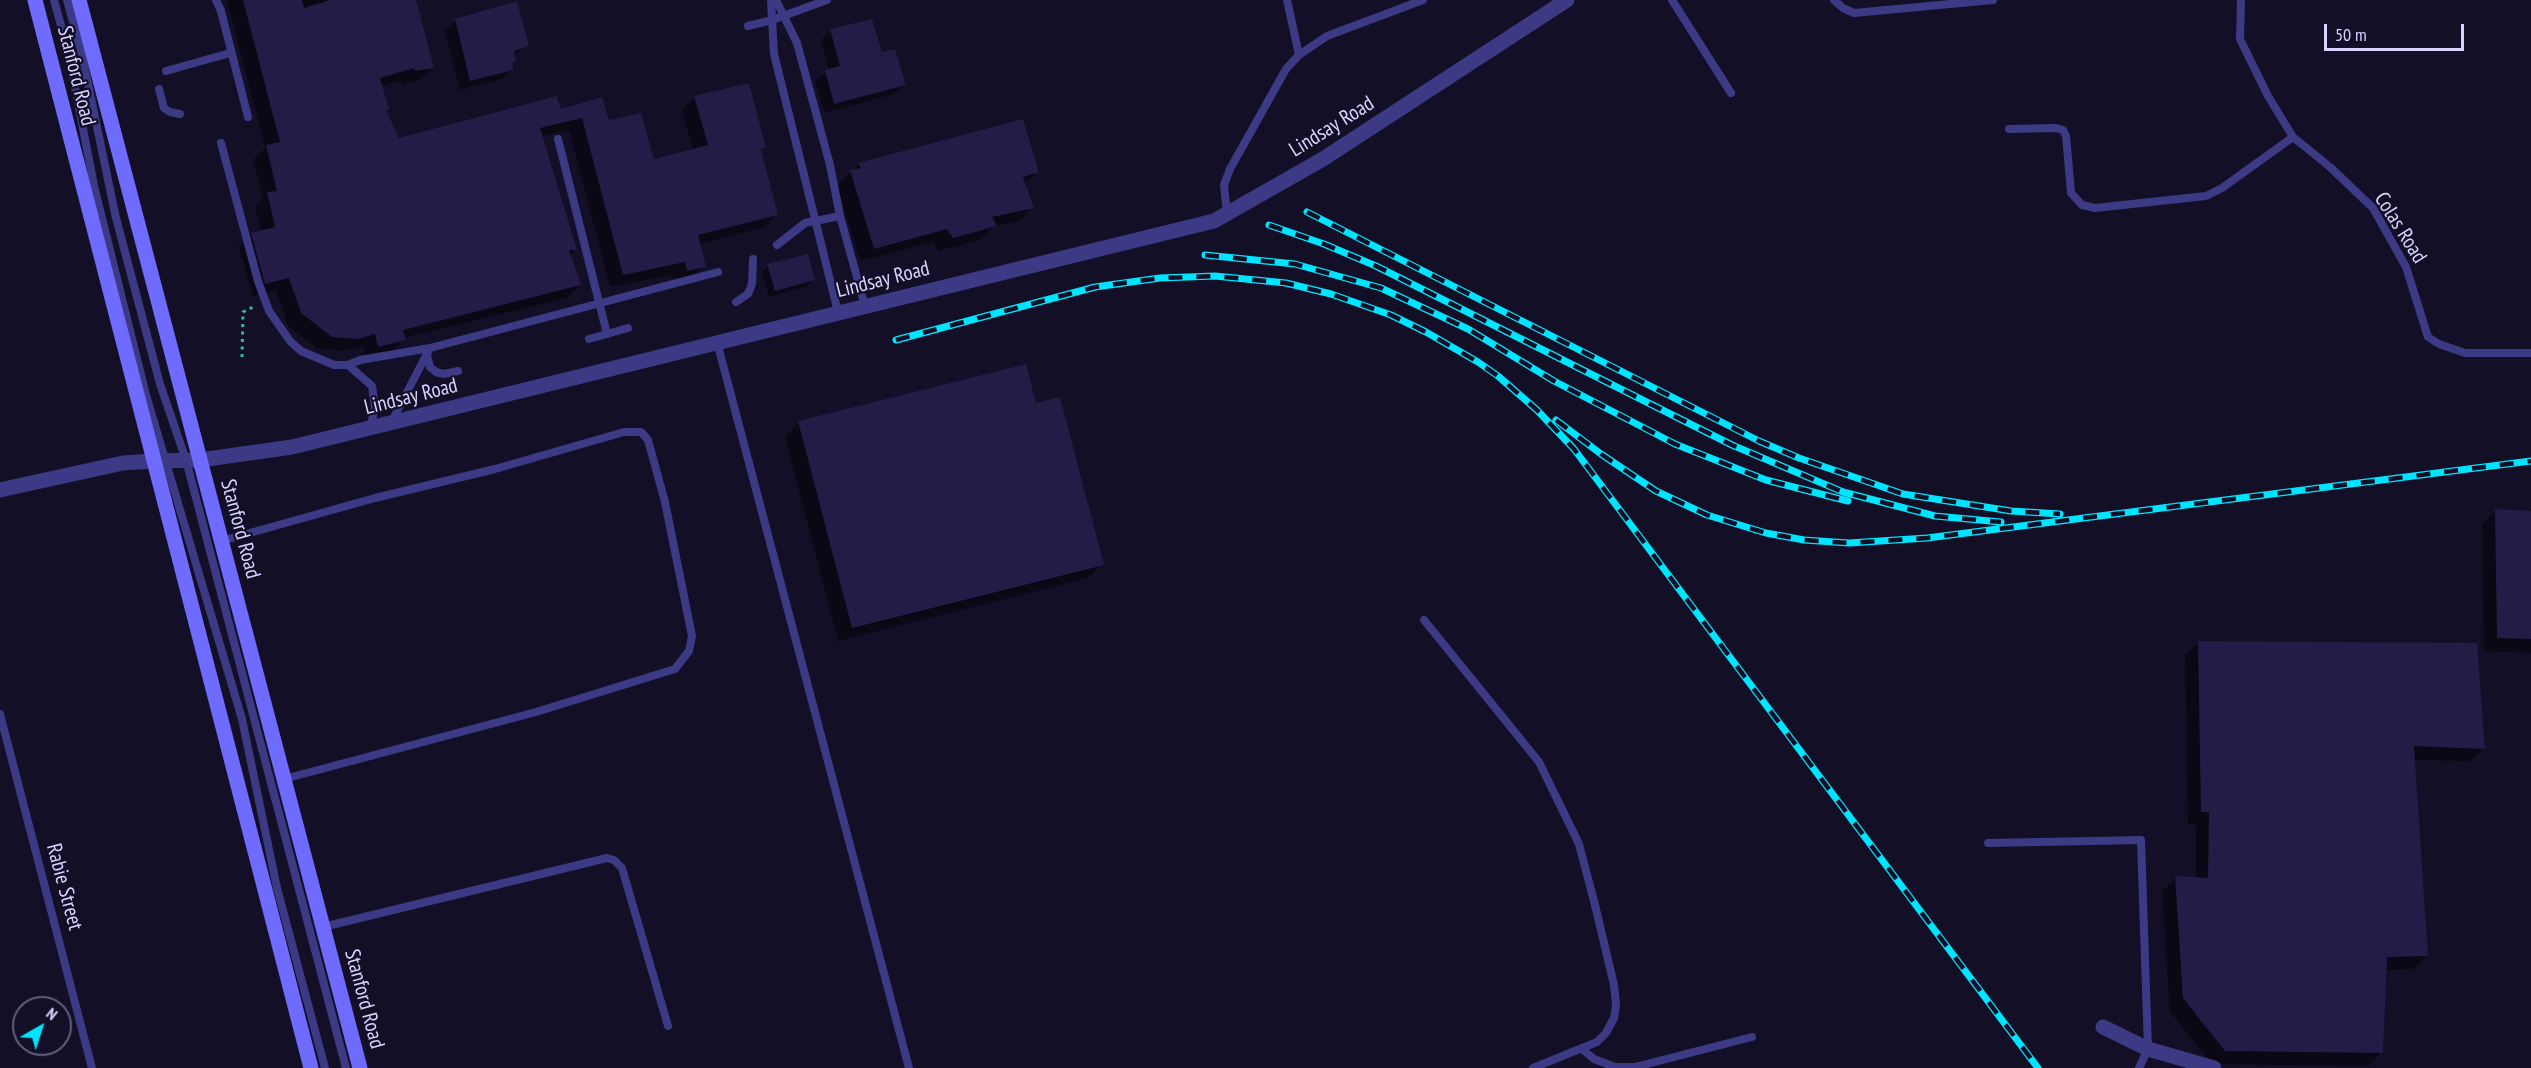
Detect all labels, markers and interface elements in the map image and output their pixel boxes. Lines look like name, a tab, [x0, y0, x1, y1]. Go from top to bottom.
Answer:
scale bar	[2327, 12, 2466, 50]
text: 50 m	[2335, 23, 2367, 46]
street label: Stanford Road	[51, 24, 101, 128]
street label: Lindsay Road	[1285, 91, 1379, 163]
street label: Colas Road	[2368, 188, 2432, 268]
street label: Lindsay Road	[834, 256, 932, 304]
street label: Lindsay Road	[362, 373, 460, 421]
street label: Stanford Road	[215, 477, 265, 581]
street label: Rabie Street	[40, 841, 88, 933]
street label: Stanford Road	[339, 947, 389, 1051]
north arrow	[12, 996, 72, 1056]
text: N	[42, 1003, 62, 1024]

